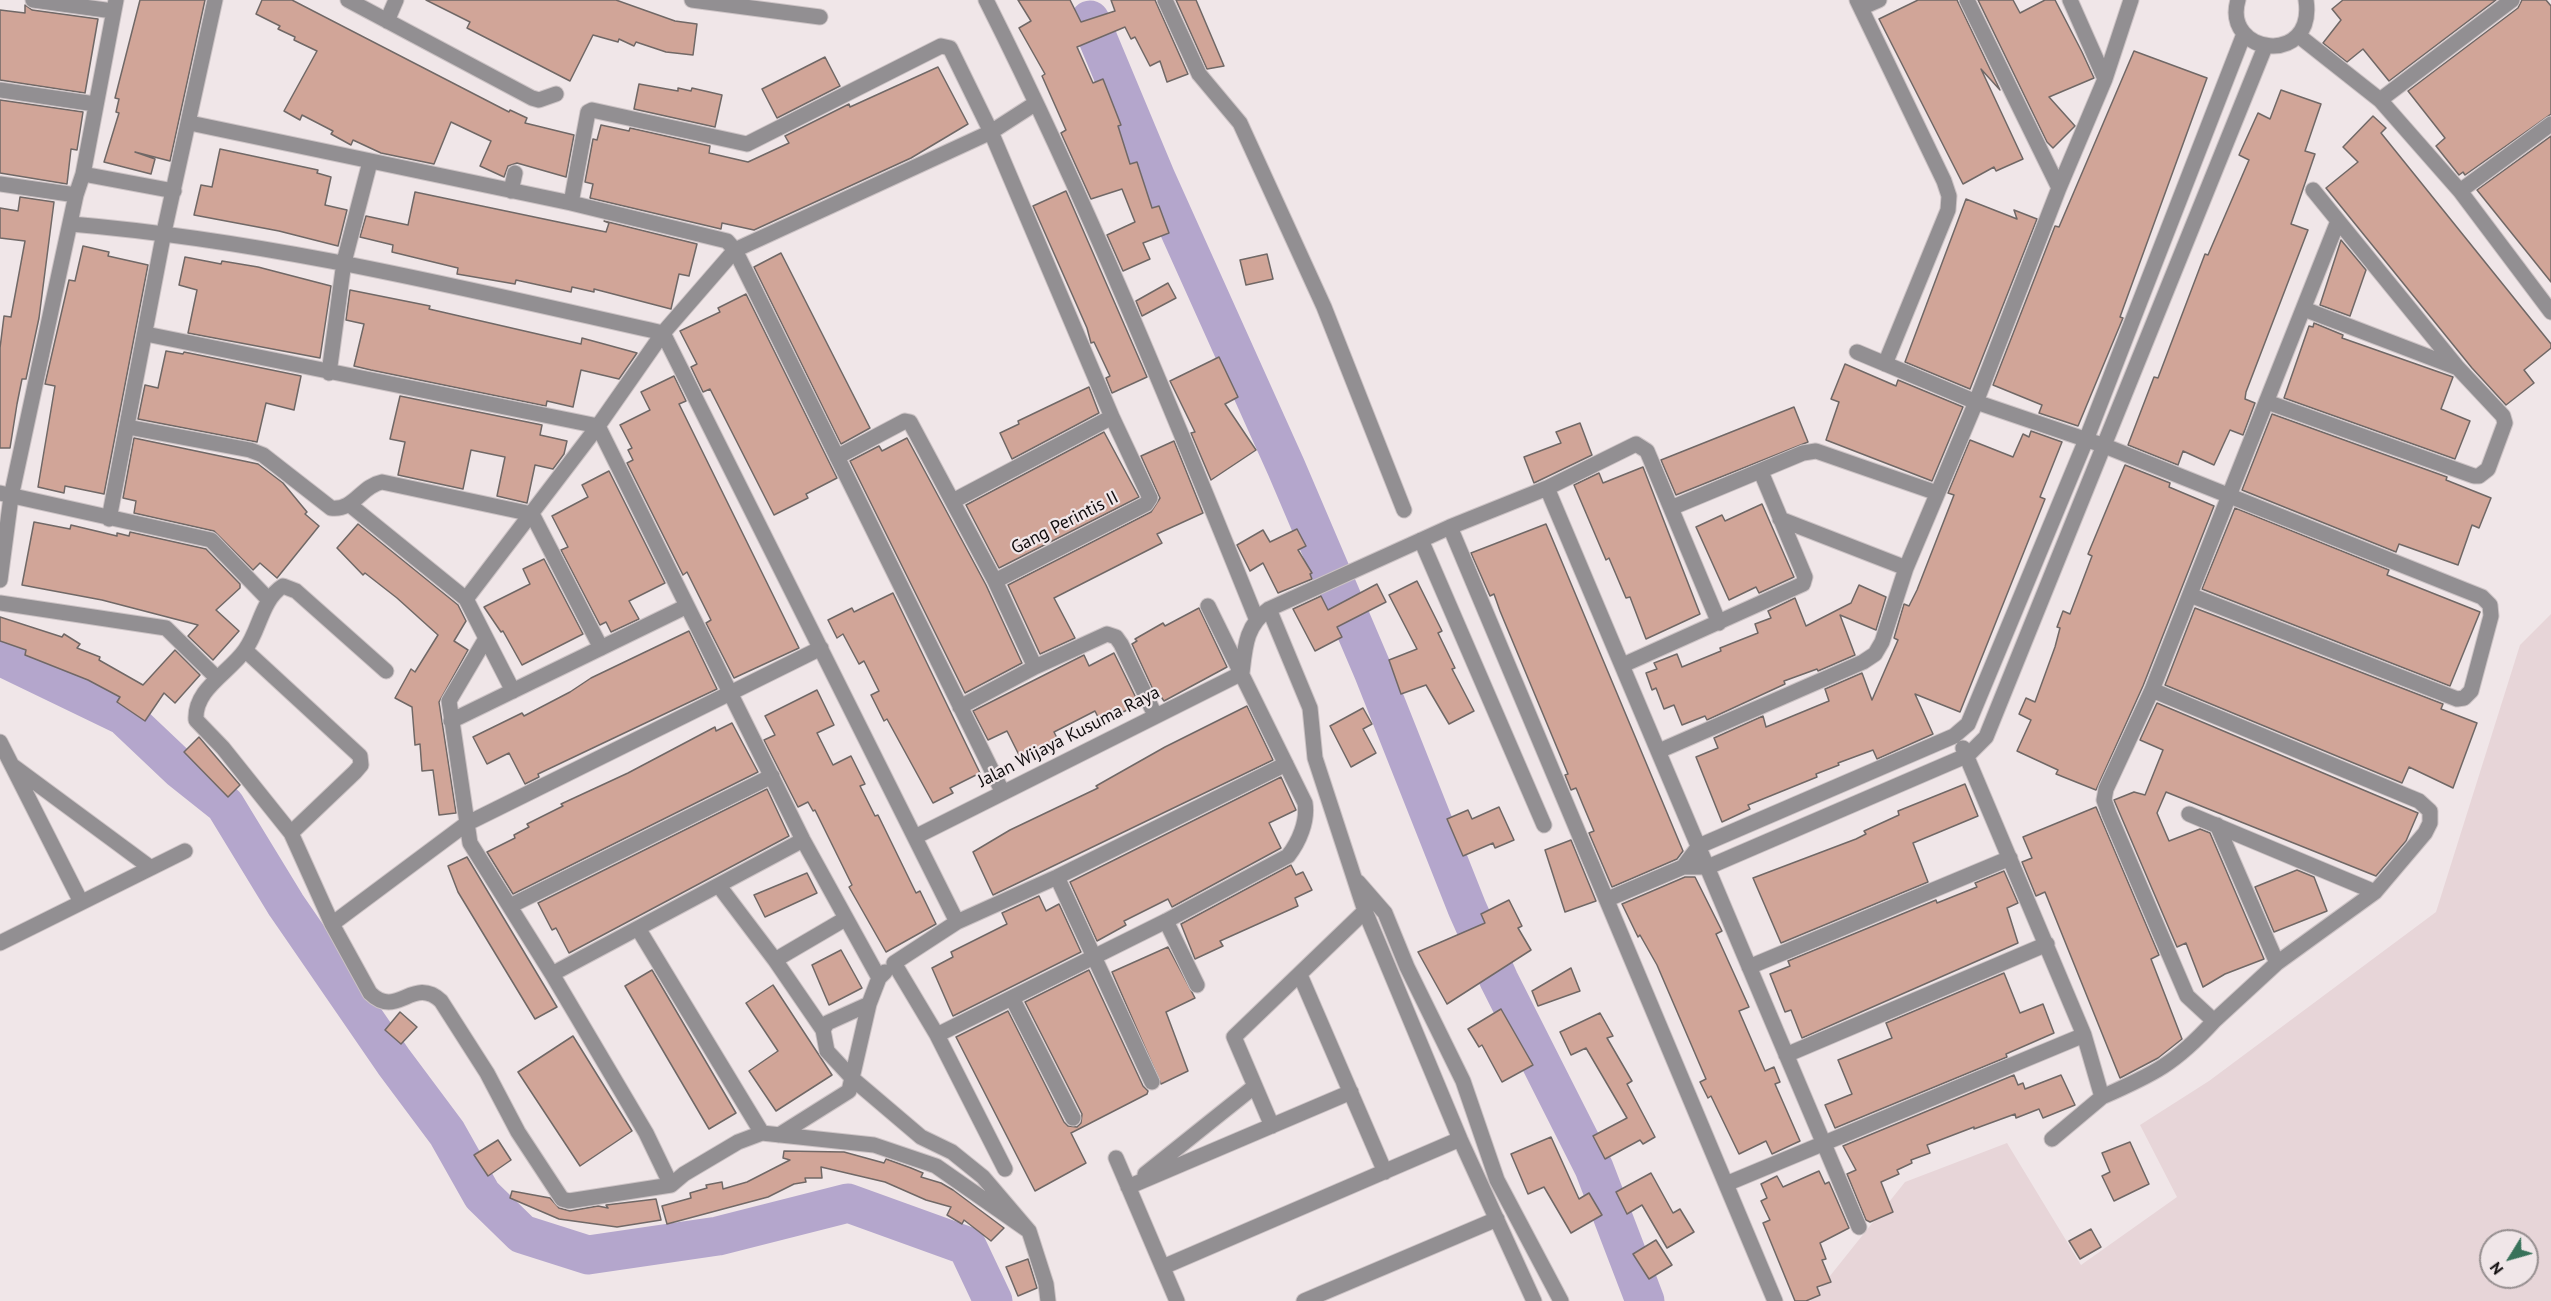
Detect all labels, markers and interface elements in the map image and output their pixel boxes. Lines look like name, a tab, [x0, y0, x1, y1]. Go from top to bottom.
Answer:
street label: Gang Perintis II	[1008, 487, 1122, 559]
street label: Jalan Wijaya Kusuma Raya	[974, 682, 1164, 792]
north arrow	[2479, 1229, 2539, 1289]
text: N	[2485, 1258, 2507, 1279]

